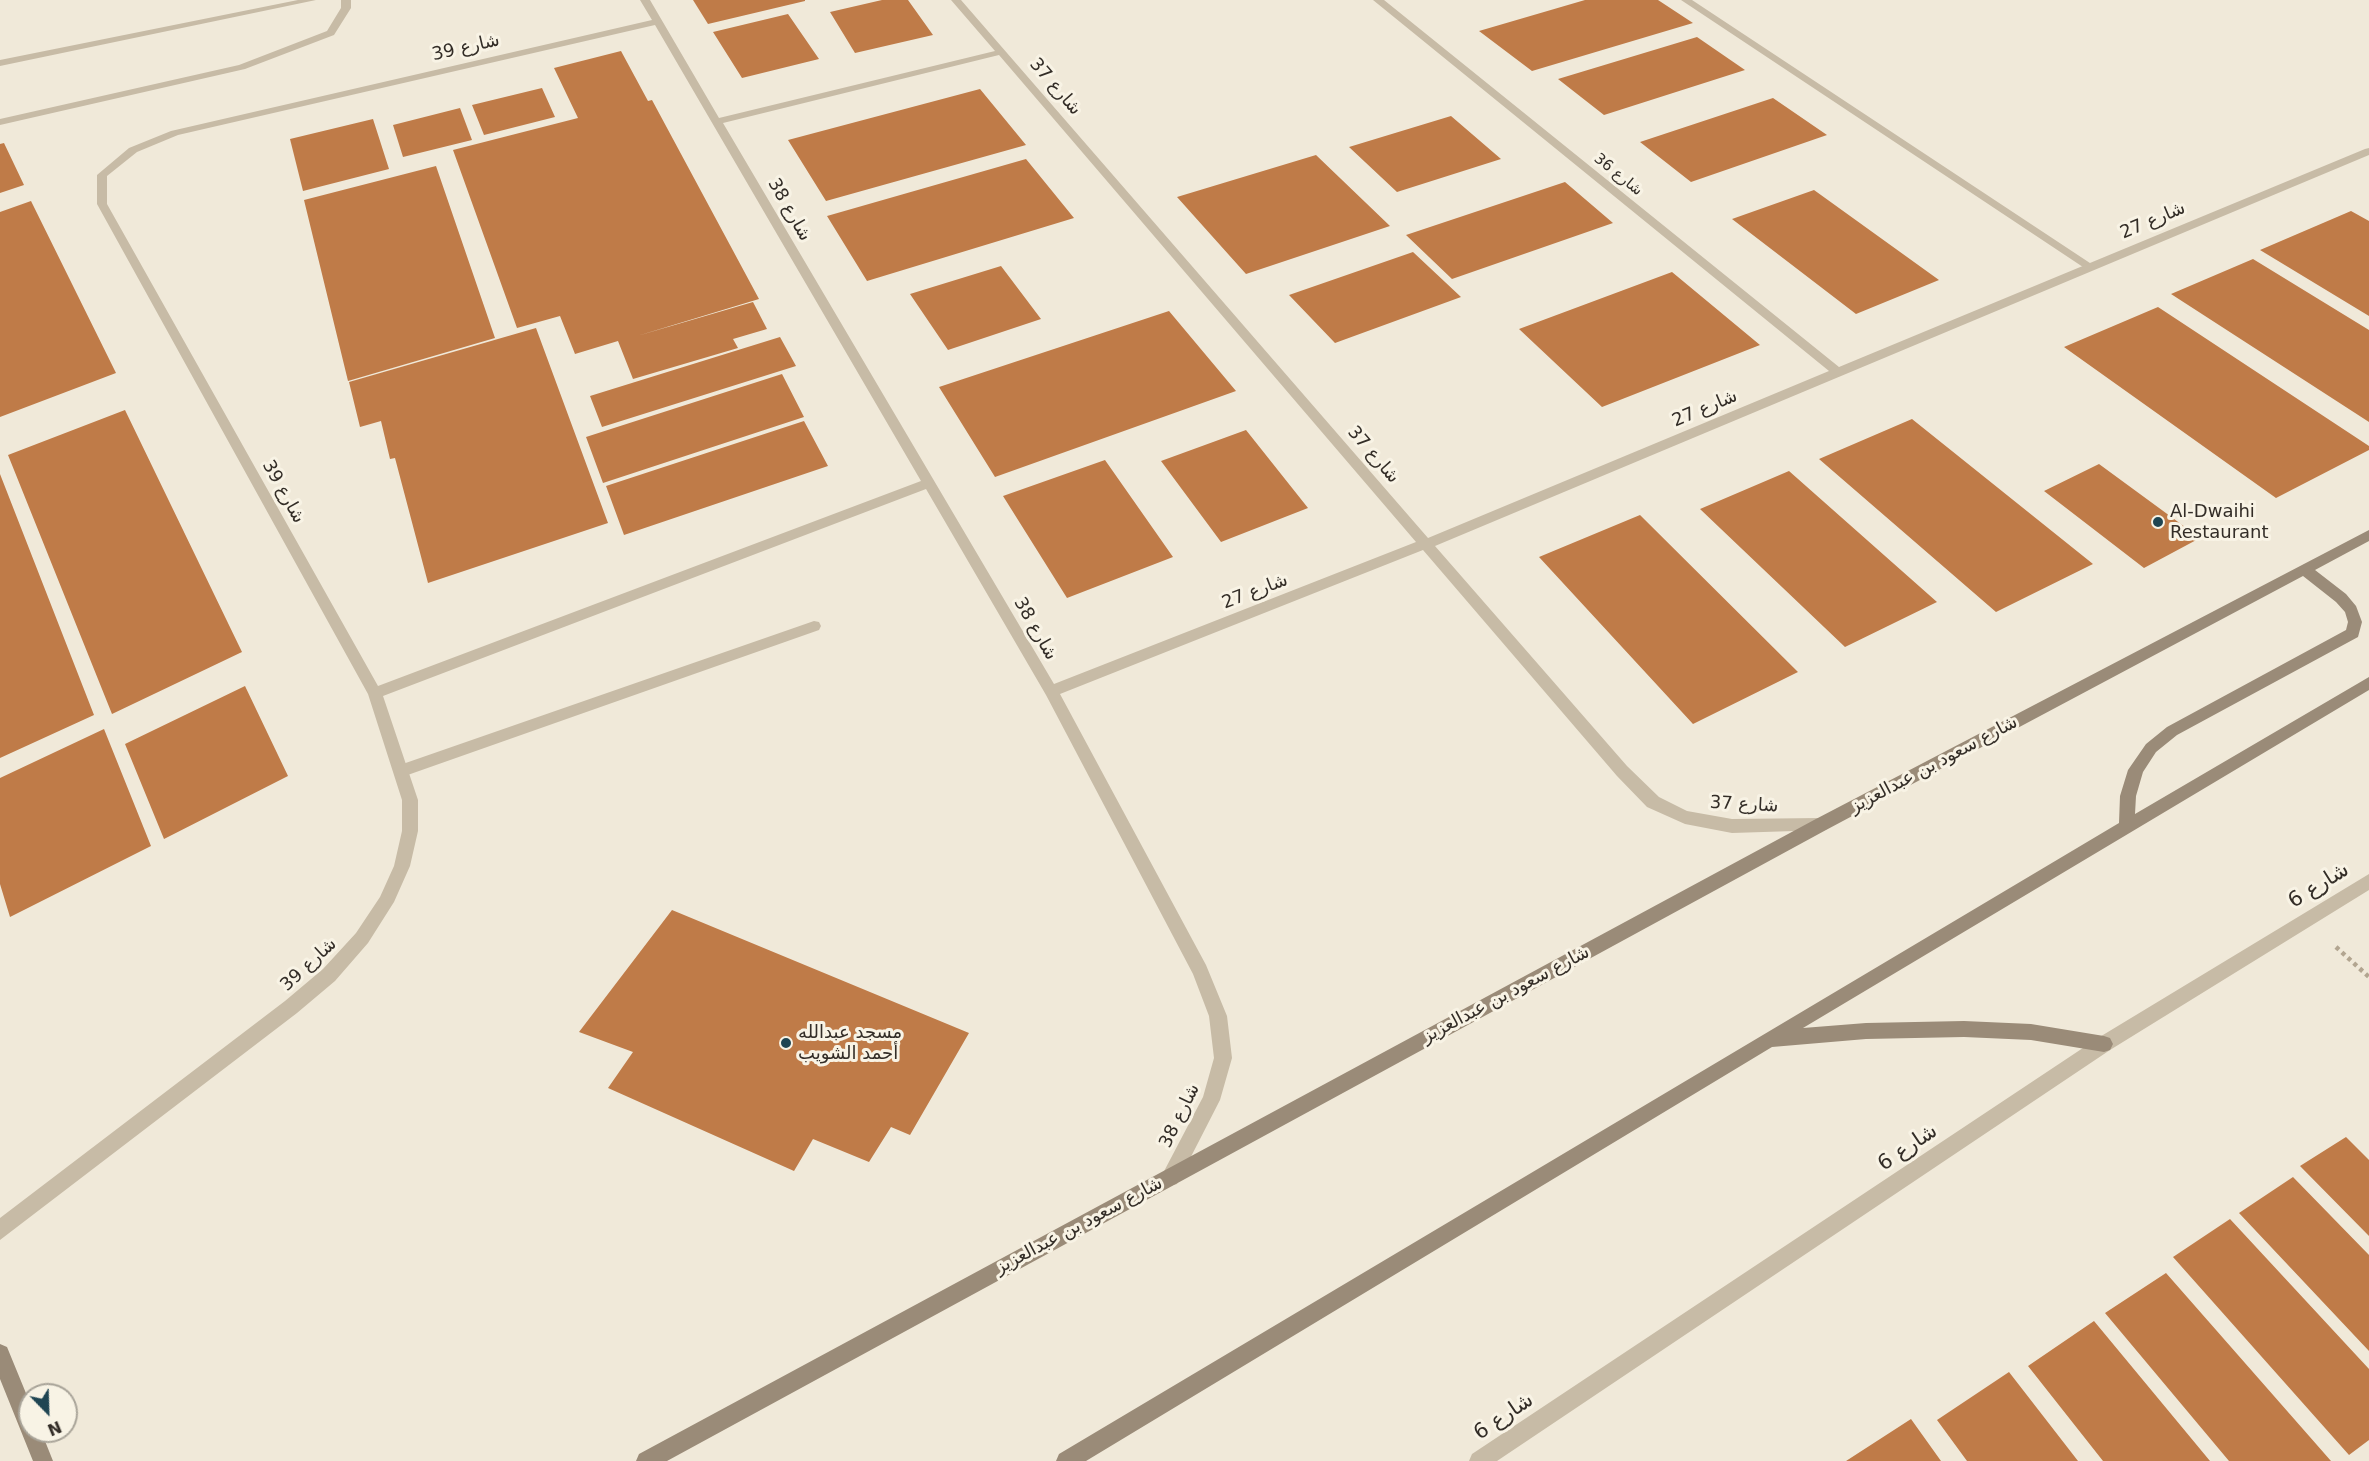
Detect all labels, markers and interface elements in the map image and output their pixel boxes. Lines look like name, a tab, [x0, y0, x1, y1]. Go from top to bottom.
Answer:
street label: شارع 39	[430, 30, 502, 66]
street label: شارع 37	[1024, 54, 1086, 120]
street label: شارع 36	[1590, 150, 1646, 200]
street label: شارع 38	[762, 175, 816, 245]
street label: شارع 27	[2117, 198, 2189, 244]
street label: شارع 27	[1669, 386, 1741, 432]
street label: شارع 37	[1342, 422, 1404, 488]
street label: شارع 39	[257, 457, 309, 527]
place label: Al-Dwaihi Restaurant	[2170, 501, 2269, 544]
marker: Al-Dwaihi Restaurant	[2151, 515, 2165, 529]
street label: شارع 27	[1219, 570, 1291, 614]
street label: شارع 38	[1008, 594, 1062, 664]
street label: شارع سعود بن عبدالعزيز	[1847, 712, 2021, 818]
street label: شارع 37	[1709, 792, 1779, 818]
street label: شارع 6	[2284, 858, 2354, 914]
street label: شارع 39	[277, 934, 341, 996]
street label: شارع سعود بن عبدالعزيز	[1419, 942, 1593, 1048]
place label: مسجد عبدالله أحمد الشويب	[798, 1022, 902, 1064]
marker: مسجد عبدالله أحمد الشويب	[779, 1036, 793, 1050]
street label: شارع 38	[1155, 1080, 1205, 1152]
street label: شارع 6	[1873, 1119, 1943, 1177]
street label: شارع سعود بن عبدالعزيز	[992, 1173, 1166, 1279]
north arrow	[18, 1383, 78, 1443]
street label: شارع 6	[1469, 1388, 1539, 1446]
text: N	[45, 1417, 64, 1440]

